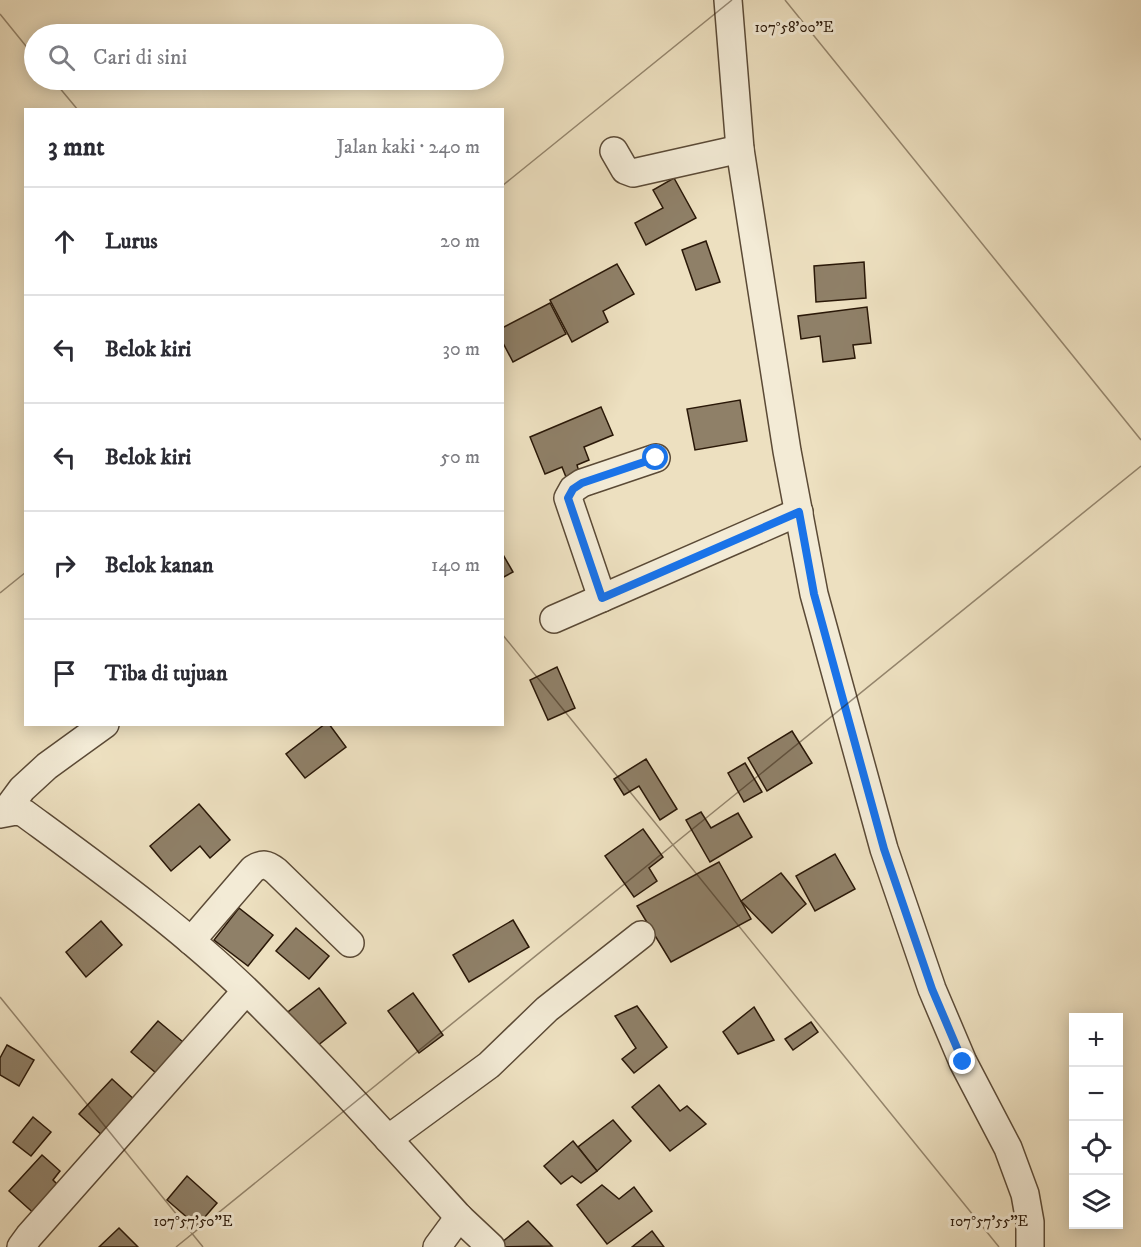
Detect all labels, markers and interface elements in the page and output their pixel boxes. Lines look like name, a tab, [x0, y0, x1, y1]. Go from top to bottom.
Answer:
text: 107°58'00"E	[754, 18, 834, 37]
search box	[24, 24, 504, 90]
icon: search	[45, 41, 78, 74]
text: Cari di sini	[93, 44, 187, 71]
text: 3 mnt	[48, 131, 105, 164]
text: Jalan kaki · 240 m	[336, 135, 480, 160]
icon: ahead	[48, 225, 81, 258]
text: Lurus	[105, 228, 158, 255]
text: 20 m	[440, 229, 480, 254]
icon: left	[48, 333, 81, 366]
text: Belok kiri	[105, 336, 191, 363]
text: 30 m	[442, 337, 480, 362]
icon: left	[48, 441, 81, 474]
text: Belok kiri	[105, 444, 191, 471]
route start	[642, 444, 668, 470]
text: 50 m	[440, 445, 480, 470]
icon: right	[48, 549, 81, 582]
text: Belok kanan	[105, 552, 213, 579]
text: 140 m	[431, 553, 480, 578]
icon: arrive	[48, 657, 81, 690]
text: Tiba di tujuan	[105, 660, 227, 687]
map controls	[1069, 1013, 1123, 1229]
button: +	[1069, 1013, 1123, 1067]
route end	[949, 1048, 975, 1074]
button: −	[1069, 1067, 1123, 1121]
button: locate	[1069, 1121, 1123, 1175]
button: layers	[1069, 1175, 1123, 1229]
text: 107°57'50"E	[153, 1212, 233, 1231]
text: 107°57'55"E	[950, 1212, 1029, 1231]

